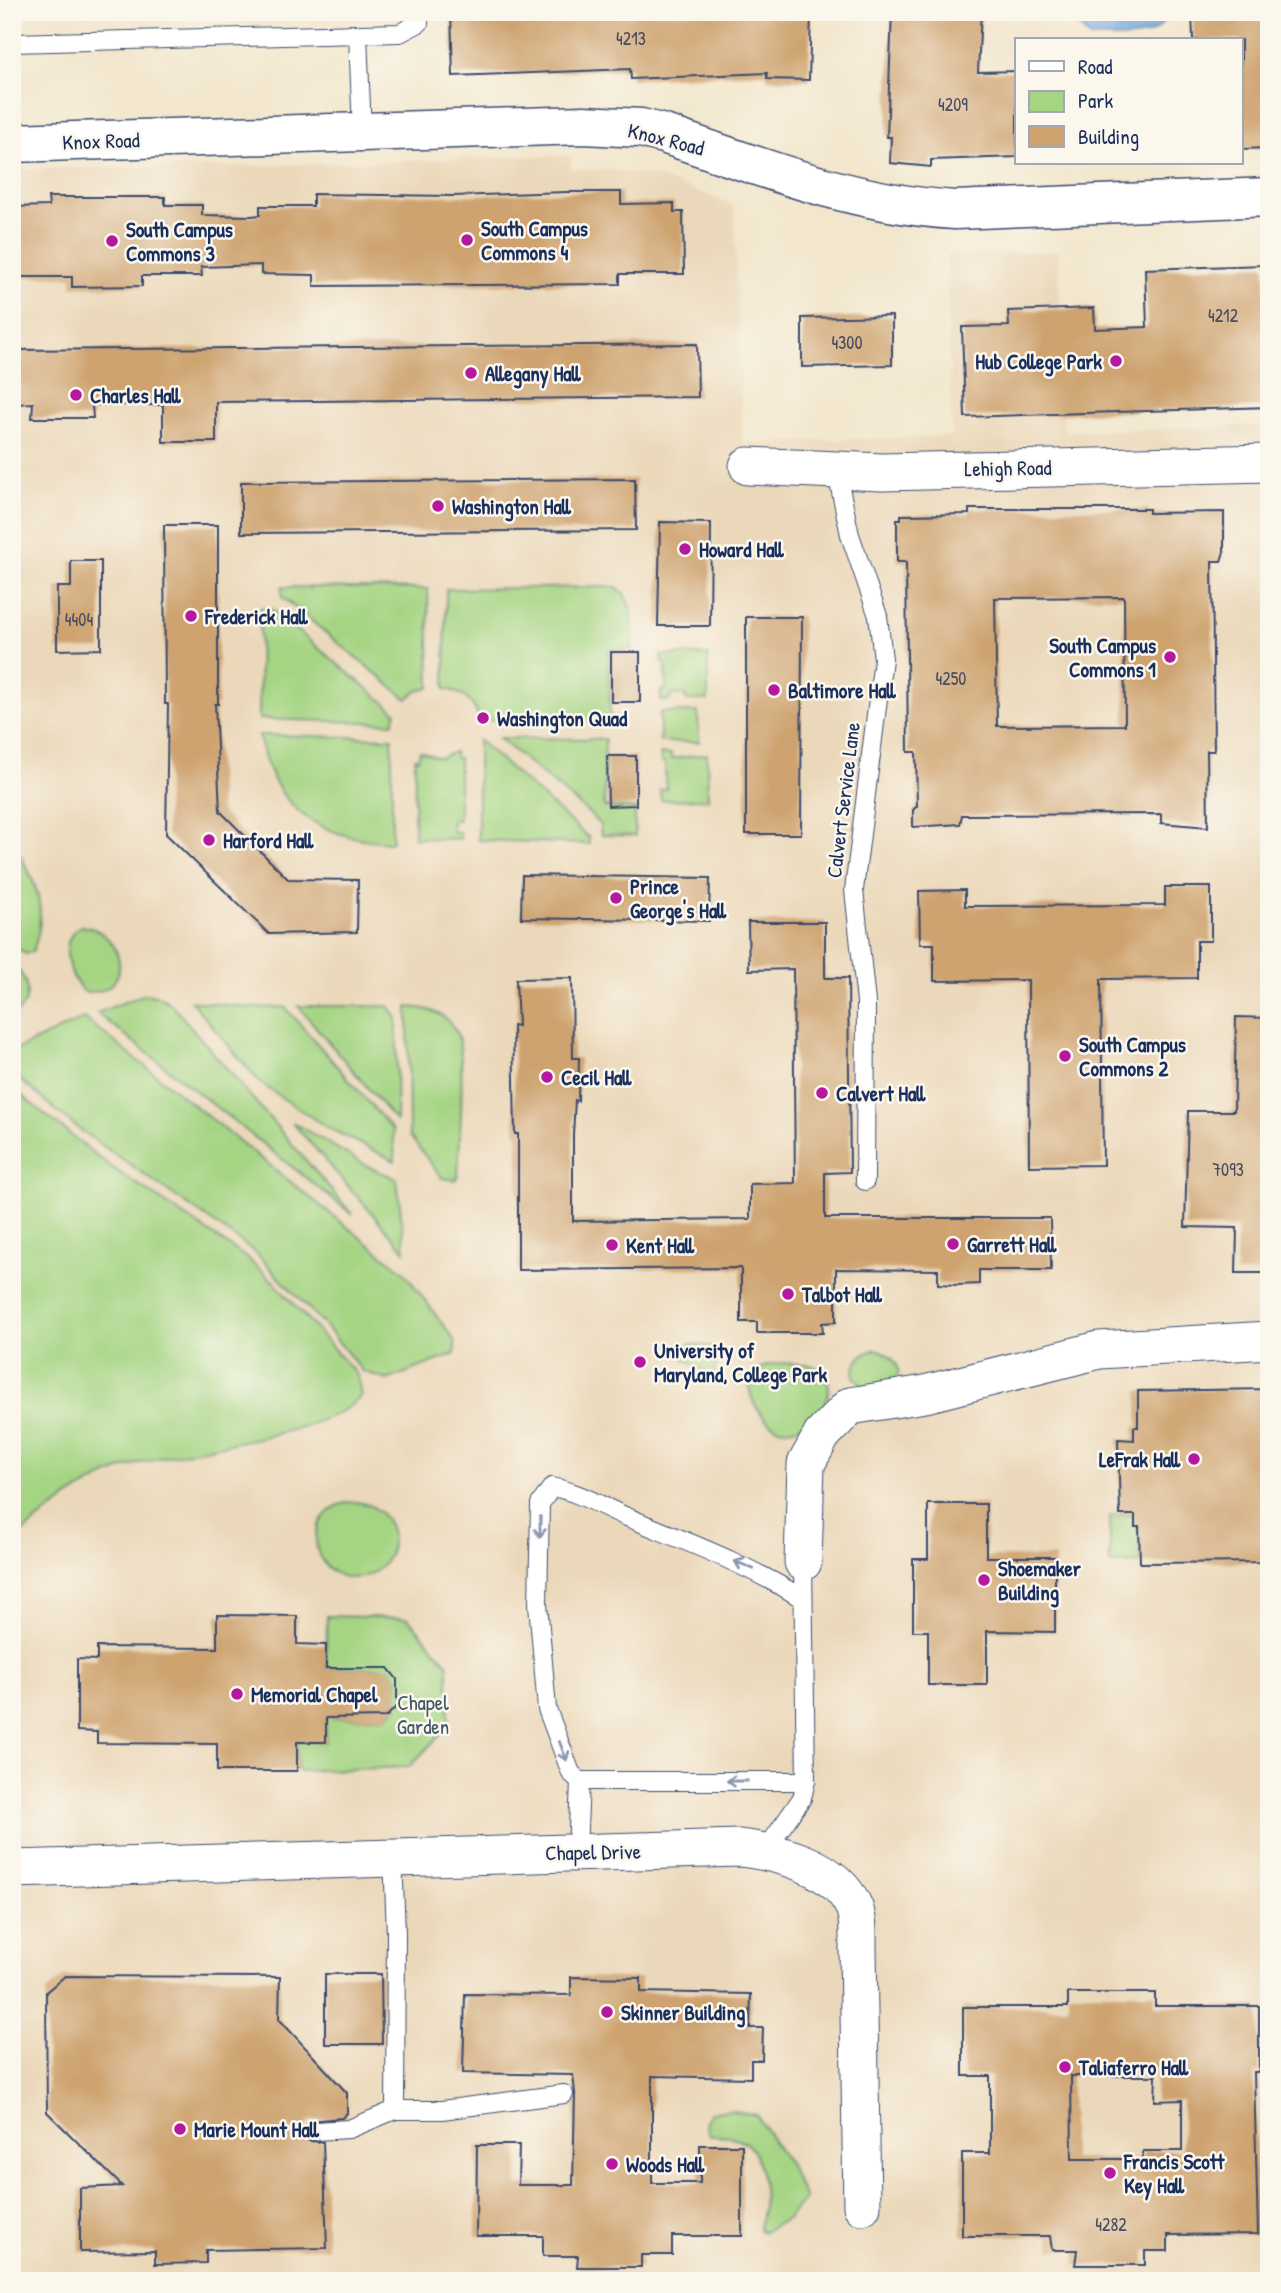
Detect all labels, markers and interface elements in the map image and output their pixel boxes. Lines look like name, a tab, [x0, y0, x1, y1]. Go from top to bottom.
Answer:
house number: 4213	[616, 26, 646, 51]
legend	[1015, 38, 1242, 164]
text: Road	[1078, 52, 1112, 81]
text: Park	[1078, 86, 1113, 115]
house number: 4209	[938, 92, 968, 117]
street label: Knox Road	[625, 116, 707, 162]
text: Building	[1078, 122, 1139, 151]
street label: Knox Road	[62, 125, 140, 157]
place label: South Campus Commons 4	[481, 214, 588, 267]
place label: South Campus Commons 3	[126, 215, 233, 268]
marker: South Campus Commons 4	[459, 232, 475, 248]
marker: South Campus Commons 3	[104, 233, 120, 249]
house number: 4212	[1208, 303, 1239, 328]
house number: 4300	[832, 330, 862, 355]
place label: Hub College Park	[975, 347, 1102, 377]
marker: Hub College Park	[1108, 353, 1124, 369]
place label: Allegany Hall	[485, 359, 581, 389]
marker: Allegany Hall	[463, 365, 479, 381]
place label: Charles Hall	[90, 381, 182, 410]
marker: Charles Hall	[68, 387, 84, 403]
street label: Lehigh Road	[964, 453, 1052, 483]
place label: Washington Hall	[452, 492, 572, 522]
marker: Washington Hall	[430, 498, 446, 514]
place label: Howard Hall	[699, 535, 784, 564]
marker: Howard Hall	[677, 541, 693, 557]
place label: Frederick Hall	[204, 602, 308, 631]
house number: 4404	[65, 607, 93, 632]
marker: Frederick Hall	[183, 608, 199, 624]
place label: South Campus Commons 1	[1049, 631, 1156, 684]
marker: South Campus Commons 1	[1162, 649, 1178, 665]
house number: 4250	[936, 666, 966, 691]
place label: Baltimore Hall	[788, 676, 896, 705]
marker: Baltimore Hall	[766, 682, 782, 698]
place label: Washington Quad	[497, 704, 628, 734]
marker: Washington Quad	[475, 710, 491, 726]
street label: Calvert Service Lane	[819, 720, 867, 880]
place label: Harford Hall	[223, 826, 314, 855]
marker: Harford Hall	[201, 832, 217, 848]
place label: Prince George's Hall	[630, 872, 727, 926]
marker: Prince George's Hall	[608, 890, 624, 906]
place label: South Campus Commons 2	[1079, 1030, 1186, 1083]
marker: South Campus Commons 2	[1057, 1048, 1073, 1064]
place label: Cecil Hall	[561, 1063, 632, 1092]
marker: Cecil Hall	[539, 1069, 555, 1085]
place label: Calvert Hall	[836, 1079, 926, 1108]
marker: Calvert Hall	[814, 1085, 830, 1101]
house number: 7093	[1212, 1157, 1244, 1182]
place label: Garrett Hall	[967, 1230, 1057, 1259]
place label: Kent Hall	[626, 1231, 695, 1260]
marker: Garrett Hall	[945, 1236, 961, 1252]
marker: Kent Hall	[604, 1237, 620, 1253]
place label: Talbot Hall	[801, 1280, 883, 1309]
marker: Talbot Hall	[780, 1286, 796, 1302]
place label: University of Maryland, College Park	[654, 1336, 828, 1390]
marker: University of Maryland, College Park	[632, 1354, 648, 1370]
place label: LeFrak Hall	[1099, 1445, 1181, 1474]
marker: LeFrak Hall	[1186, 1451, 1202, 1467]
one-way arrow	[533, 1515, 546, 1538]
place label: Shoemaker Building	[998, 1554, 1082, 1608]
one-way arrow	[734, 1558, 755, 1571]
marker: Shoemaker Building	[976, 1572, 992, 1588]
place label: Memorial Chapel	[251, 1680, 378, 1710]
marker: Memorial Chapel	[229, 1686, 245, 1702]
park label: Chapel Garden	[397, 1688, 449, 1741]
one-way arrow	[557, 1740, 570, 1762]
one-way arrow	[726, 1774, 749, 1788]
street label: Chapel Drive	[545, 1837, 641, 1867]
place label: Skinner Building	[621, 1998, 745, 2028]
marker: Skinner Building	[599, 2004, 615, 2020]
place label: Taliaferro Hall	[1078, 2053, 1189, 2082]
marker: Taliaferro Hall	[1057, 2059, 1073, 2075]
place label: Marie Mount Hall	[194, 2115, 320, 2144]
marker: Marie Mount Hall	[172, 2121, 188, 2137]
place label: Francis Scott Key Hall	[1123, 2147, 1225, 2201]
place label: Woods Hall	[626, 2150, 705, 2179]
marker: Woods Hall	[604, 2156, 620, 2172]
marker: Francis Scott Key Hall	[1102, 2165, 1118, 2181]
house number: 4282	[1095, 2212, 1127, 2237]

